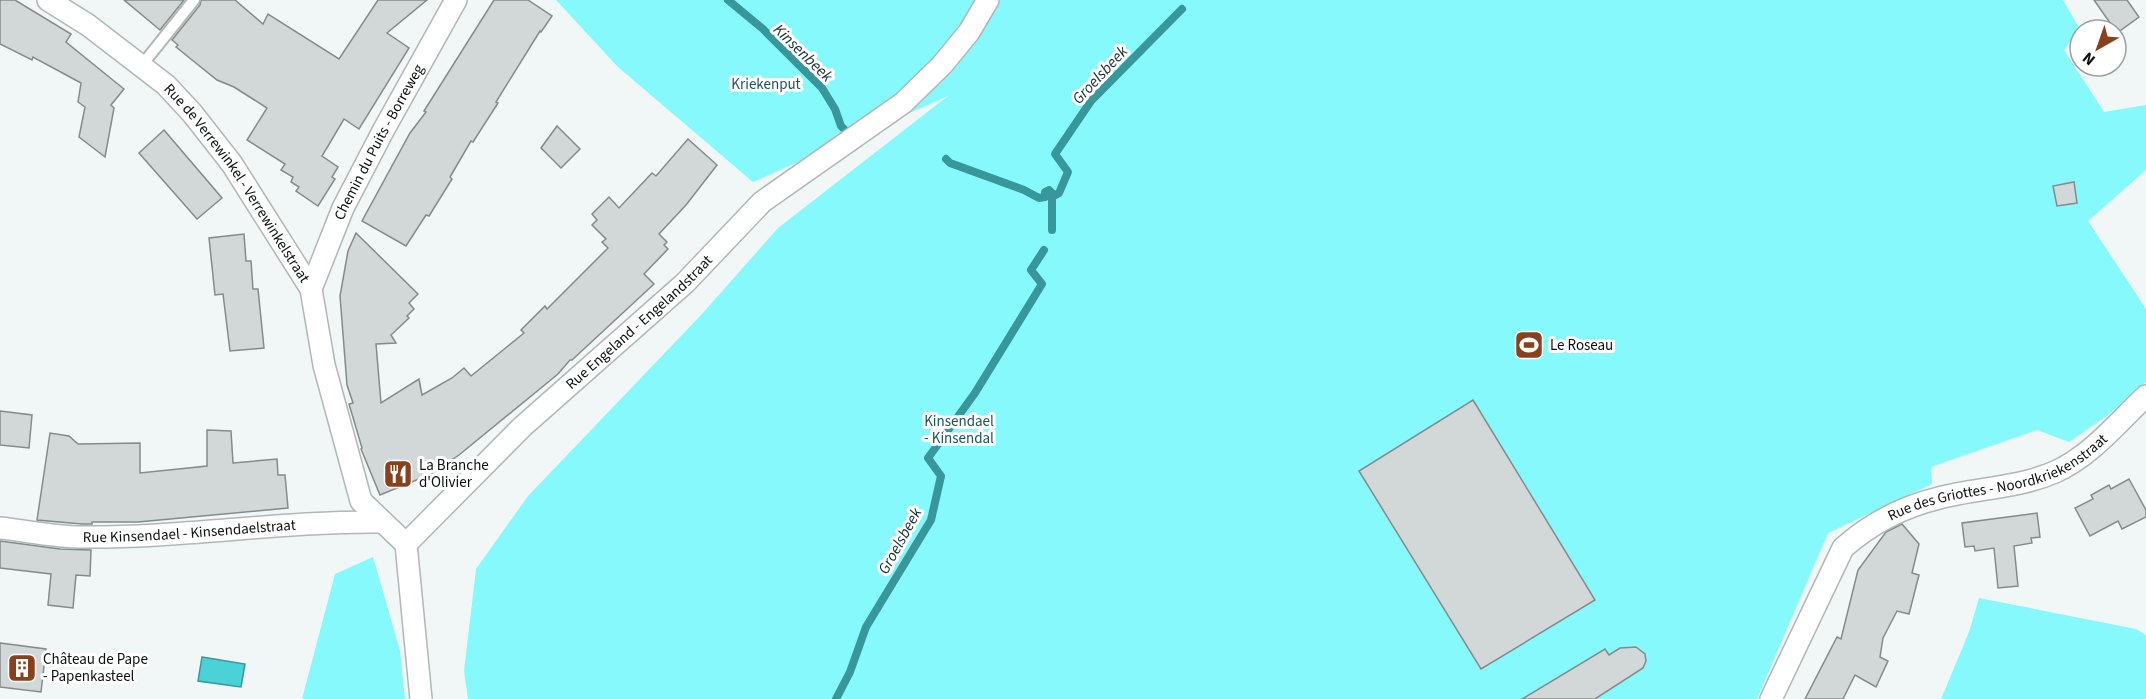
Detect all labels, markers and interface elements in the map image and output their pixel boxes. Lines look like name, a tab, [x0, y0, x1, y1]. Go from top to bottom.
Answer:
north arrow	[2068, 18, 2128, 78]
water label: Kinsenbeek	[768, 19, 838, 87]
water label: Groelsbeek	[1067, 41, 1133, 109]
text: N	[2078, 47, 2100, 71]
street label: Chemin du Puits - Borreweg	[329, 60, 429, 223]
park label: Kriekenput	[731, 74, 801, 95]
street label: Rue de Verrewinkel - Verrewinkelstraat	[159, 79, 315, 287]
street label: Rue Engeland - Engelandstraat	[561, 250, 717, 394]
sports icon: Le Roseau	[1513, 329, 1545, 361]
place label: Le Roseau	[1550, 335, 1613, 356]
park label: Kinsendael - Kinsendal	[924, 411, 994, 449]
street label: Rue des Griottes - Noordkriekenstraat	[1884, 429, 2112, 526]
place label: La Branche d'Olivier	[419, 455, 489, 493]
restaurant icon: La Branche d'Olivier	[382, 458, 414, 490]
water label: Groelsbeek	[873, 504, 927, 578]
street label: Rue Kinsendael - Kinsendaelstraat	[83, 514, 296, 548]
place label: Château de Pape - Papenkasteel	[43, 649, 148, 687]
building icon: Château de Pape - Papenkasteel	[6, 652, 38, 684]

